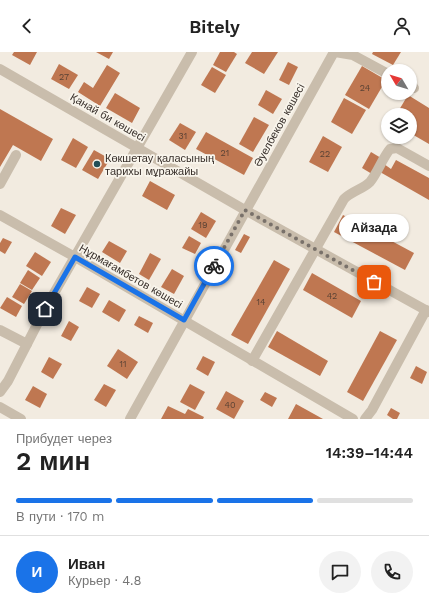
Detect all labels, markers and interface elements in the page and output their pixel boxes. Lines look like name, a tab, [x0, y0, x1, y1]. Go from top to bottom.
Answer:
icon: back	[16, 15, 38, 37]
icon: person	[391, 15, 413, 37]
text: Bitely	[189, 16, 240, 37]
north arrow	[381, 64, 417, 100]
map controls	[381, 64, 417, 144]
house number: 27	[59, 72, 69, 82]
street label: Әуелбеков көшесі	[251, 82, 308, 169]
house number: 24	[360, 83, 371, 93]
street label: Қанай би көшесі	[68, 91, 148, 144]
button: layers	[381, 108, 417, 144]
house number: 31	[179, 131, 187, 141]
house number: 21	[221, 148, 229, 158]
house number: 22	[320, 149, 330, 159]
place label: Көкшетау қаласының тарихы мұражайы	[105, 152, 214, 178]
marker: Көкшетау қаласының тарихы мұражайы	[92, 159, 102, 169]
callout: Айзада	[339, 214, 409, 242]
house number: 19	[198, 220, 208, 230]
text: Айзада	[351, 220, 397, 235]
street label: Нұрмағамбетов көшесі	[77, 242, 185, 311]
courier	[194, 246, 234, 286]
icon: bike	[203, 255, 225, 277]
pin	[357, 265, 391, 299]
icon: bag	[363, 271, 385, 293]
house number: 42	[327, 291, 337, 301]
pin	[28, 292, 62, 326]
house number: 14	[256, 297, 266, 307]
icon: home	[34, 298, 56, 320]
house number: 11	[119, 359, 127, 369]
house number: 40	[224, 400, 236, 410]
text: Прибудет через	[16, 431, 112, 446]
text: 14:39–14:44	[326, 444, 413, 462]
text: 2 мин	[16, 446, 90, 476]
text: В пути · 170 m	[16, 509, 104, 524]
button: chat	[319, 551, 361, 593]
button: phone	[371, 551, 413, 593]
text: Иван	[68, 555, 105, 573]
text: И	[32, 563, 42, 581]
text: Курьер · 4.8	[68, 573, 141, 588]

